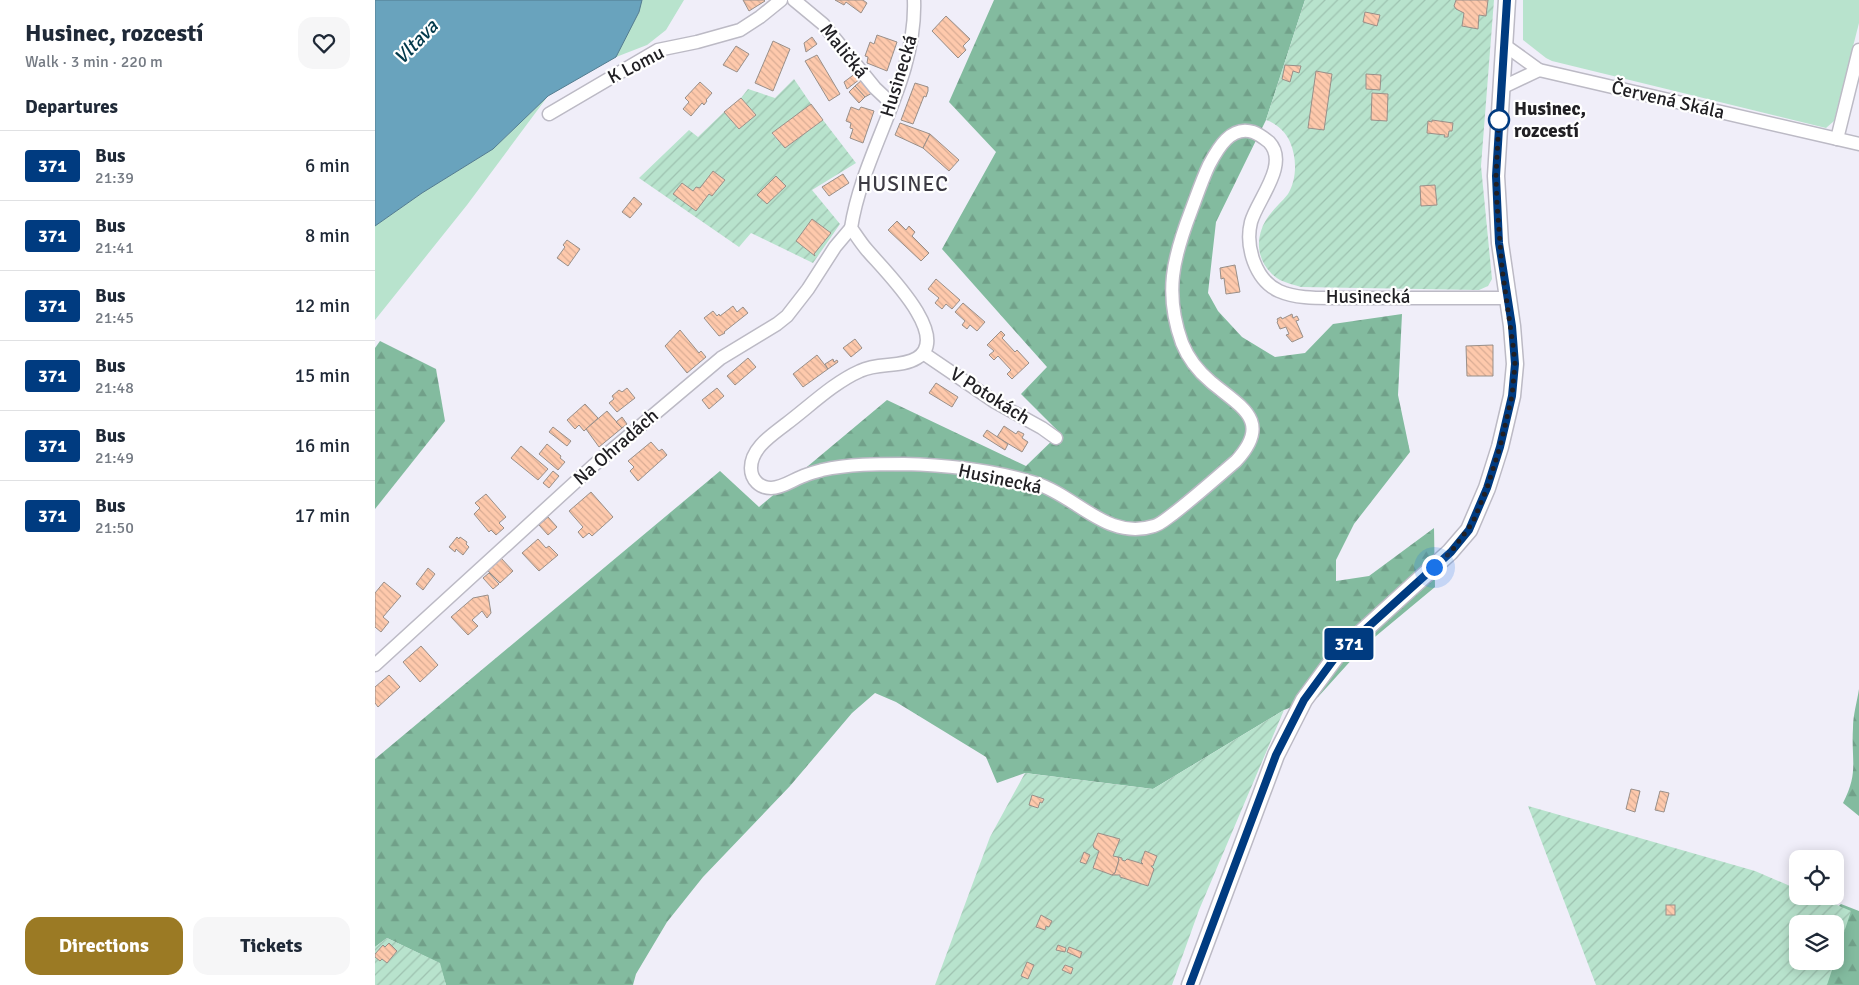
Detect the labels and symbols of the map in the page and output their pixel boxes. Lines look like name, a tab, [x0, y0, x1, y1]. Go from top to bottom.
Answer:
water label: Vltava	[389, 14, 444, 70]
street label: Maličká	[815, 19, 873, 83]
street label: Husinecká	[875, 32, 923, 120]
street label: K Lomu	[604, 41, 668, 89]
street label: Červená Skála	[1609, 74, 1727, 125]
place label: Husinec, rozcestí	[1514, 97, 1586, 143]
marker: Husinec, rozcestí	[1488, 109, 1510, 131]
district label: HUSINEC	[857, 171, 949, 197]
street label: Husinecká	[1326, 285, 1410, 309]
street label: V Potokách	[946, 362, 1034, 430]
street label: Na Ohradách	[569, 404, 663, 490]
street label: Husinecká	[956, 458, 1044, 500]
your location	[1422, 555, 1447, 580]
line badge: 371	[1320, 628, 1378, 660]

